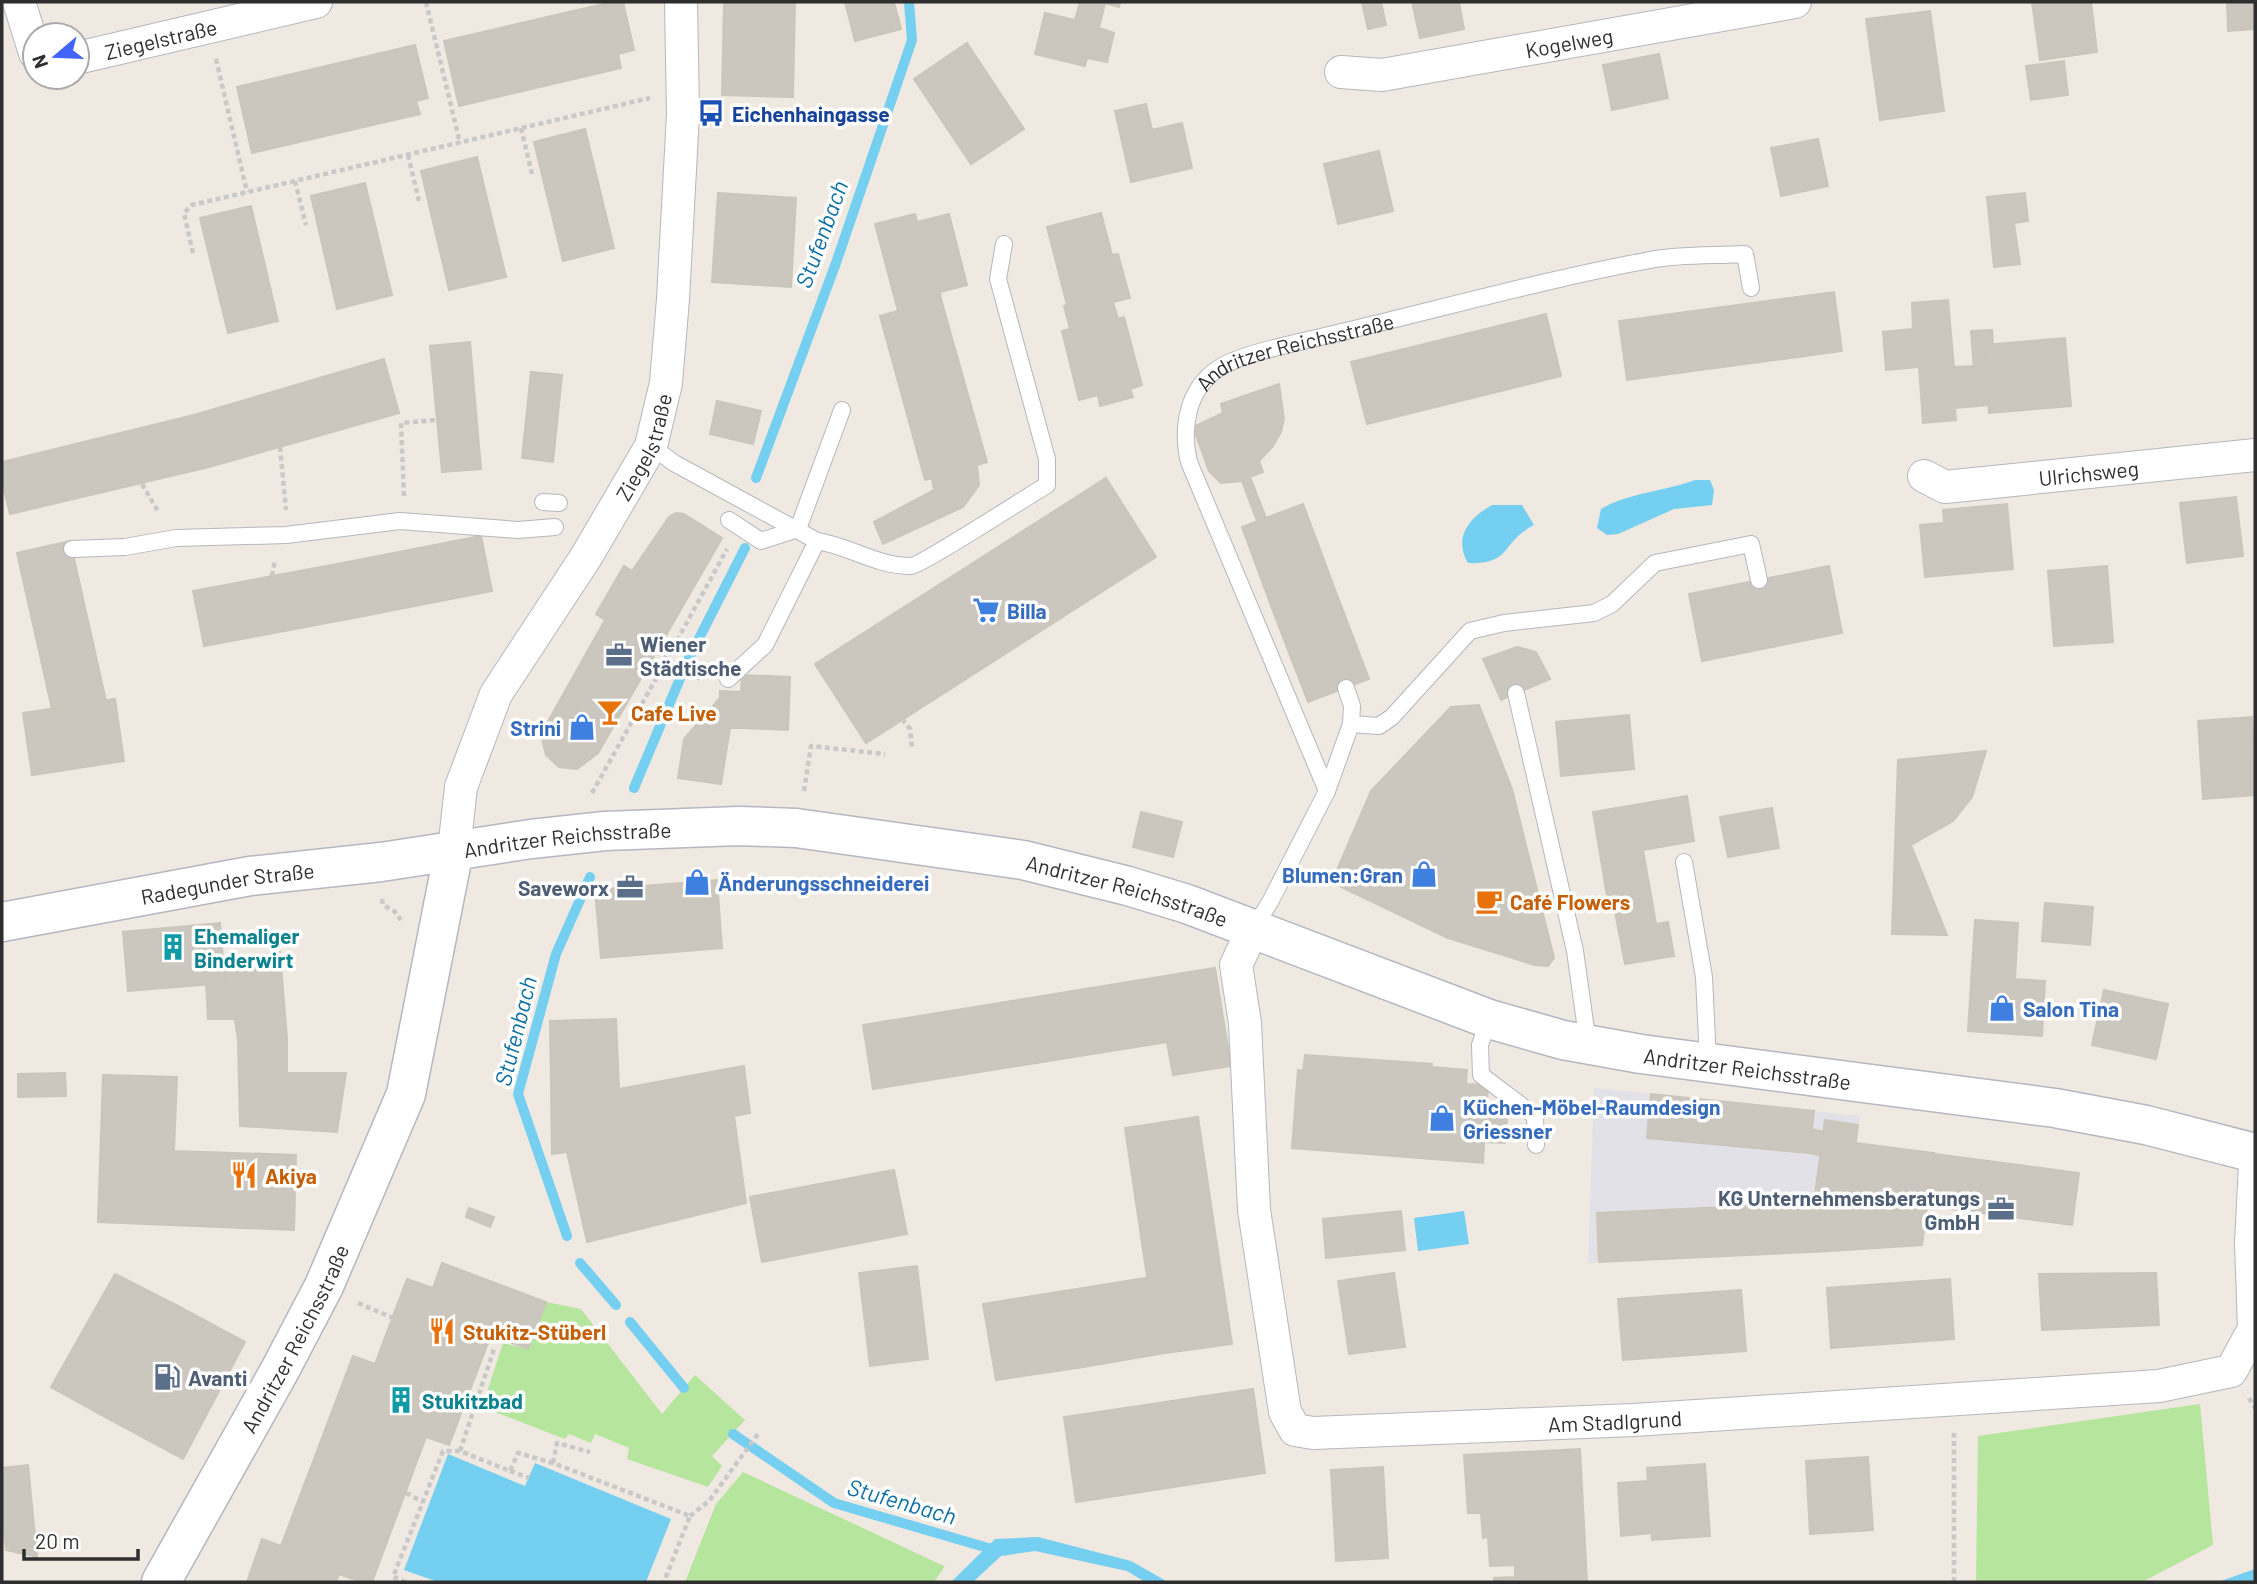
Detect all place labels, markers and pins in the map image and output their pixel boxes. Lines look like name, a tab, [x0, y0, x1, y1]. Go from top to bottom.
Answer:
bus stop icon: Eichenhaingasse	[696, 98, 726, 128]
place label: Eichenhaingasse	[732, 101, 890, 126]
supermarket icon: Billa	[971, 595, 1001, 625]
place label: Billa	[1007, 598, 1047, 623]
place label: Wiener Städtische	[640, 631, 741, 680]
office icon: Wiener Städtische	[604, 640, 634, 670]
bar icon: Cafe Live	[595, 697, 625, 727]
place label: Cafe Live	[631, 700, 717, 725]
shop icon: Strini	[567, 712, 597, 742]
place label: Strini	[510, 715, 561, 740]
shop icon: Blumen:Gran	[1409, 859, 1439, 889]
place label: Blumen:Gran	[1282, 862, 1403, 887]
shop icon: Änderungsschneiderei	[682, 867, 712, 897]
place label: Änderungsschneiderei	[718, 870, 929, 895]
office icon: Saveworx	[615, 872, 645, 902]
place label: Saveworx	[518, 875, 609, 900]
cafe icon: Café Flowers	[1474, 886, 1504, 916]
place label: Café Flowers	[1510, 889, 1630, 914]
place label: Ehemaliger Binderwirt	[194, 923, 299, 972]
building icon: Ehemaliger Binderwirt	[158, 932, 188, 962]
shop icon: Salon Tina	[1987, 993, 2017, 1023]
place label: Salon Tina	[2023, 996, 2119, 1021]
place label: Küchen-Möbel-Raumdesign Griessner	[1463, 1094, 1721, 1143]
shop icon: Küchen-Möbel-Raumdesign Griessner	[1427, 1103, 1457, 1133]
restaurant icon: Akiya	[229, 1160, 259, 1190]
place label: Akiya	[265, 1163, 317, 1188]
place label: KG Unternehmensberatungs GmbH	[1718, 1185, 1980, 1234]
office icon: KG Unternehmensberatungs GmbH	[1986, 1194, 2016, 1224]
restaurant icon: Stukitz-Stüberl	[427, 1316, 457, 1346]
place label: Stukitz-Stüberl	[463, 1319, 606, 1344]
fuel station icon: Avanti	[152, 1362, 182, 1392]
place label: Avanti	[188, 1365, 247, 1390]
building icon: Stukitzbad	[386, 1385, 416, 1415]
place label: Stukitzbad	[422, 1388, 523, 1413]

